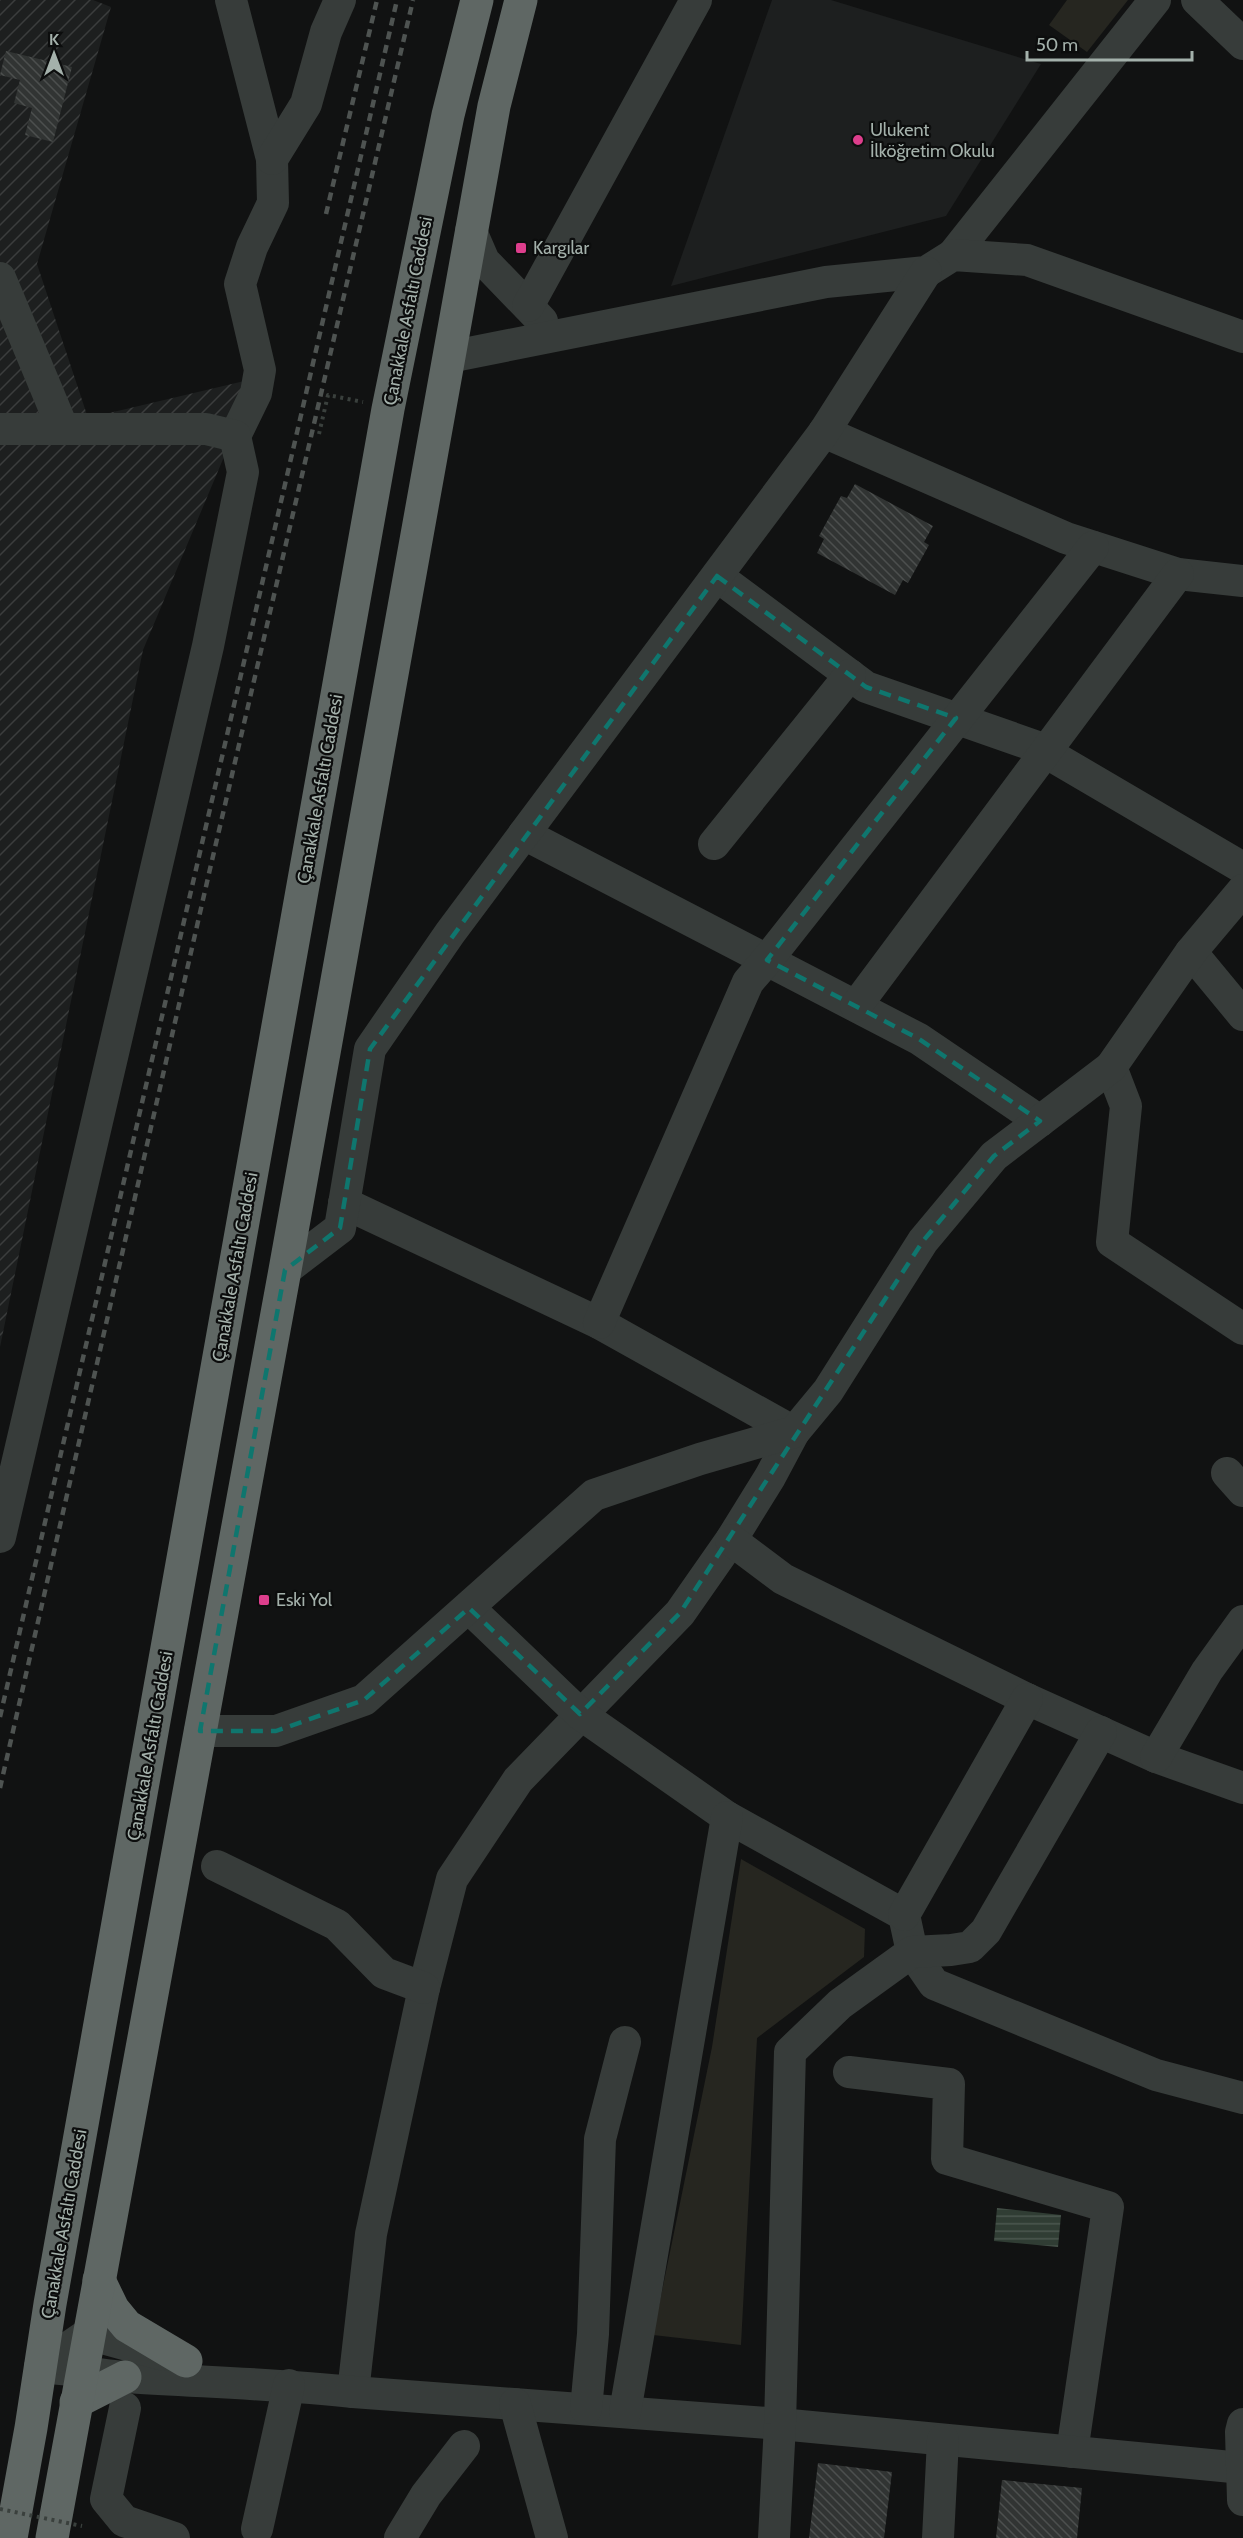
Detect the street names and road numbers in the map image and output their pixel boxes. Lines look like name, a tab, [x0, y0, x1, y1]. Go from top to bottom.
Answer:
street label: Çanakkale Asfaltı Caddesi	[379, 215, 437, 407]
street label: Çanakkale Asfaltı Caddesi	[293, 693, 347, 885]
street label: Çanakkale Asfaltı Caddesi	[208, 1171, 262, 1363]
street label: Çanakkale Asfaltı Caddesi	[123, 1650, 177, 1842]
street label: Çanakkale Asfaltı Caddesi	[37, 2128, 91, 2320]

